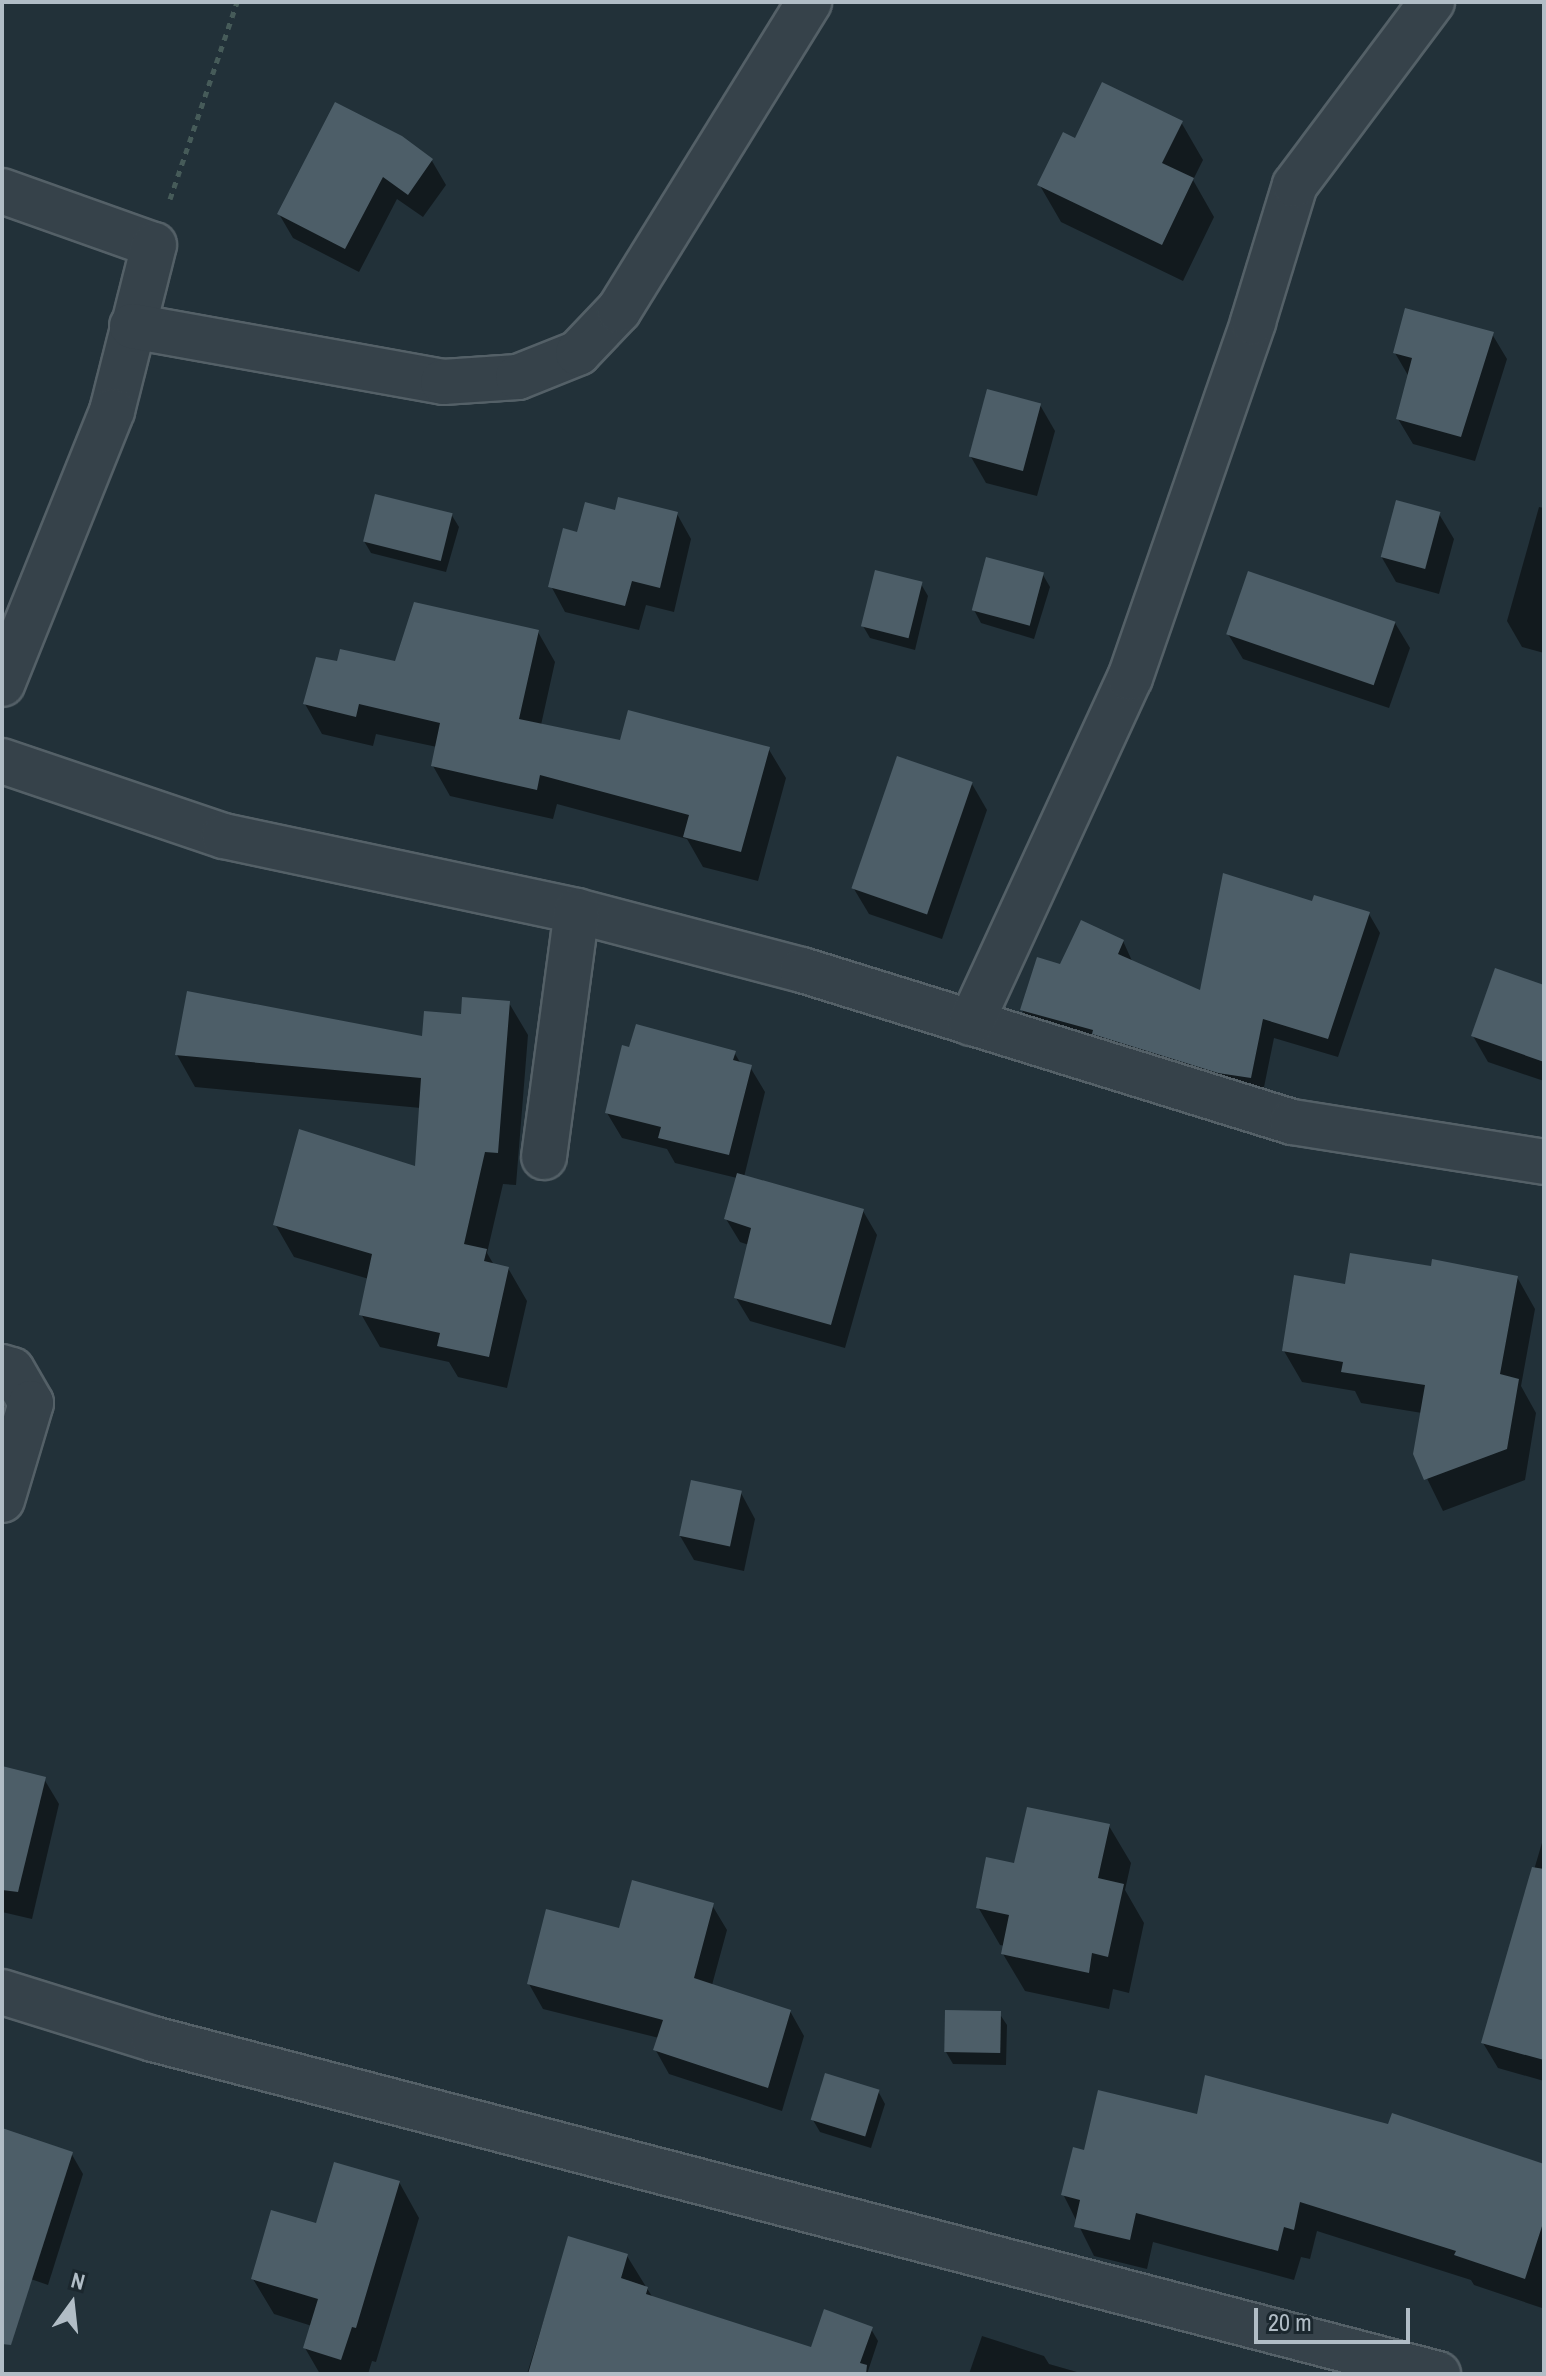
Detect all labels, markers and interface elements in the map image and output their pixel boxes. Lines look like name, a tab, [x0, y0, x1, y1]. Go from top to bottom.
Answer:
north arrow	[32, 2264, 112, 2344]
text: N	[68, 2265, 88, 2297]
scale bar	[1258, 2292, 1414, 2342]
text: 20 m	[1268, 2306, 1312, 2338]

